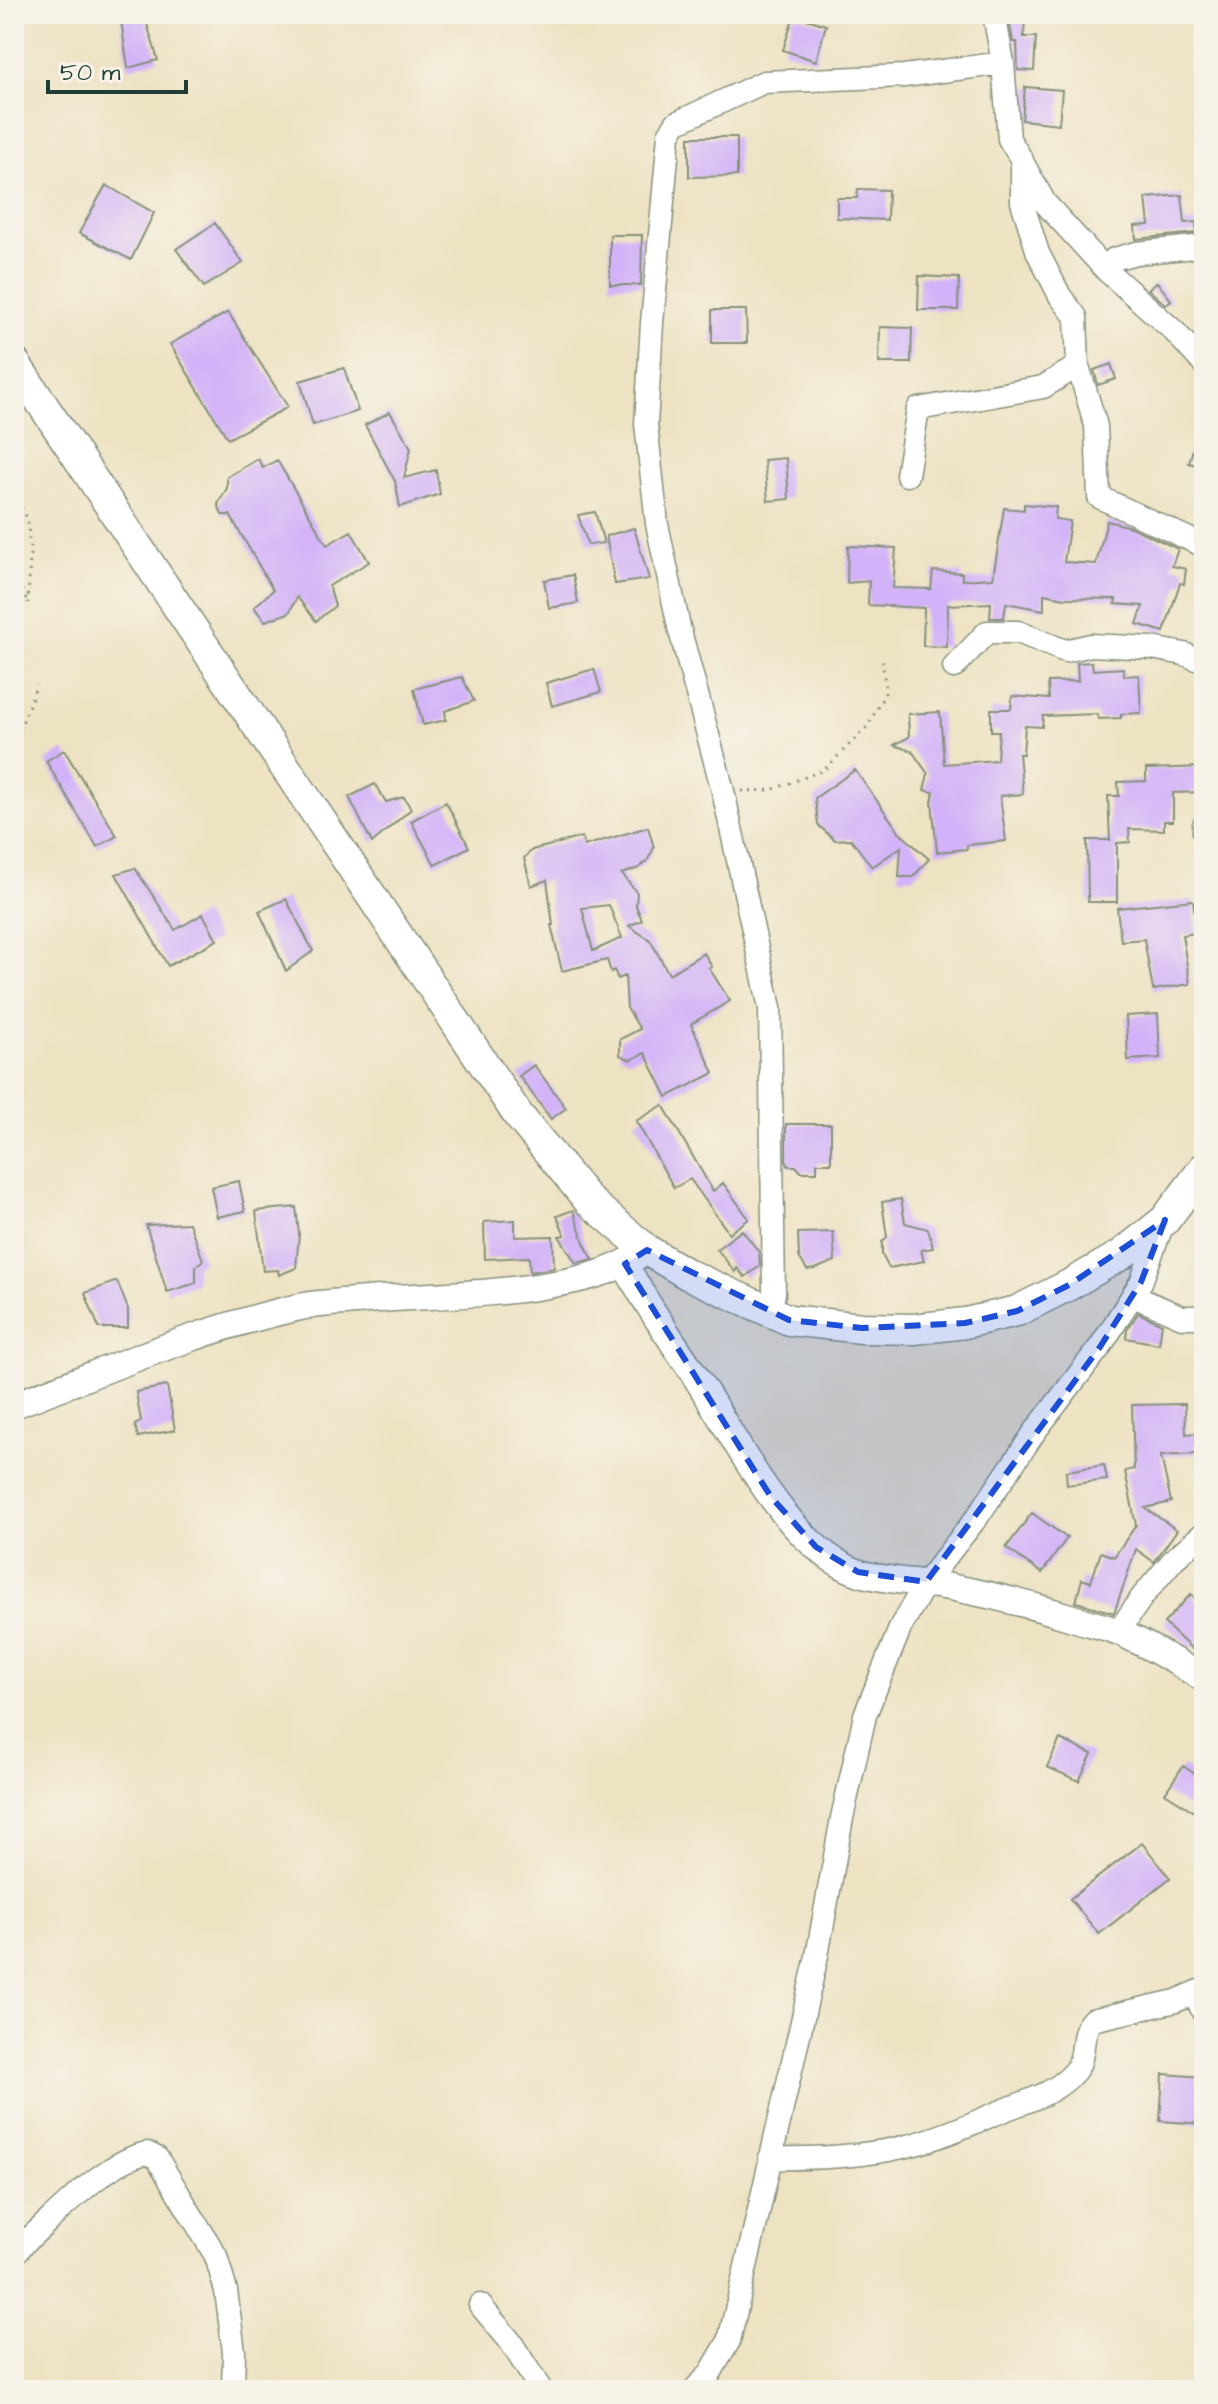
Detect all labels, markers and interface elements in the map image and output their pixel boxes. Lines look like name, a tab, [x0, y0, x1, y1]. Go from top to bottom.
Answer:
scale bar	[48, 44, 186, 94]
text: 50 m	[60, 56, 121, 90]

